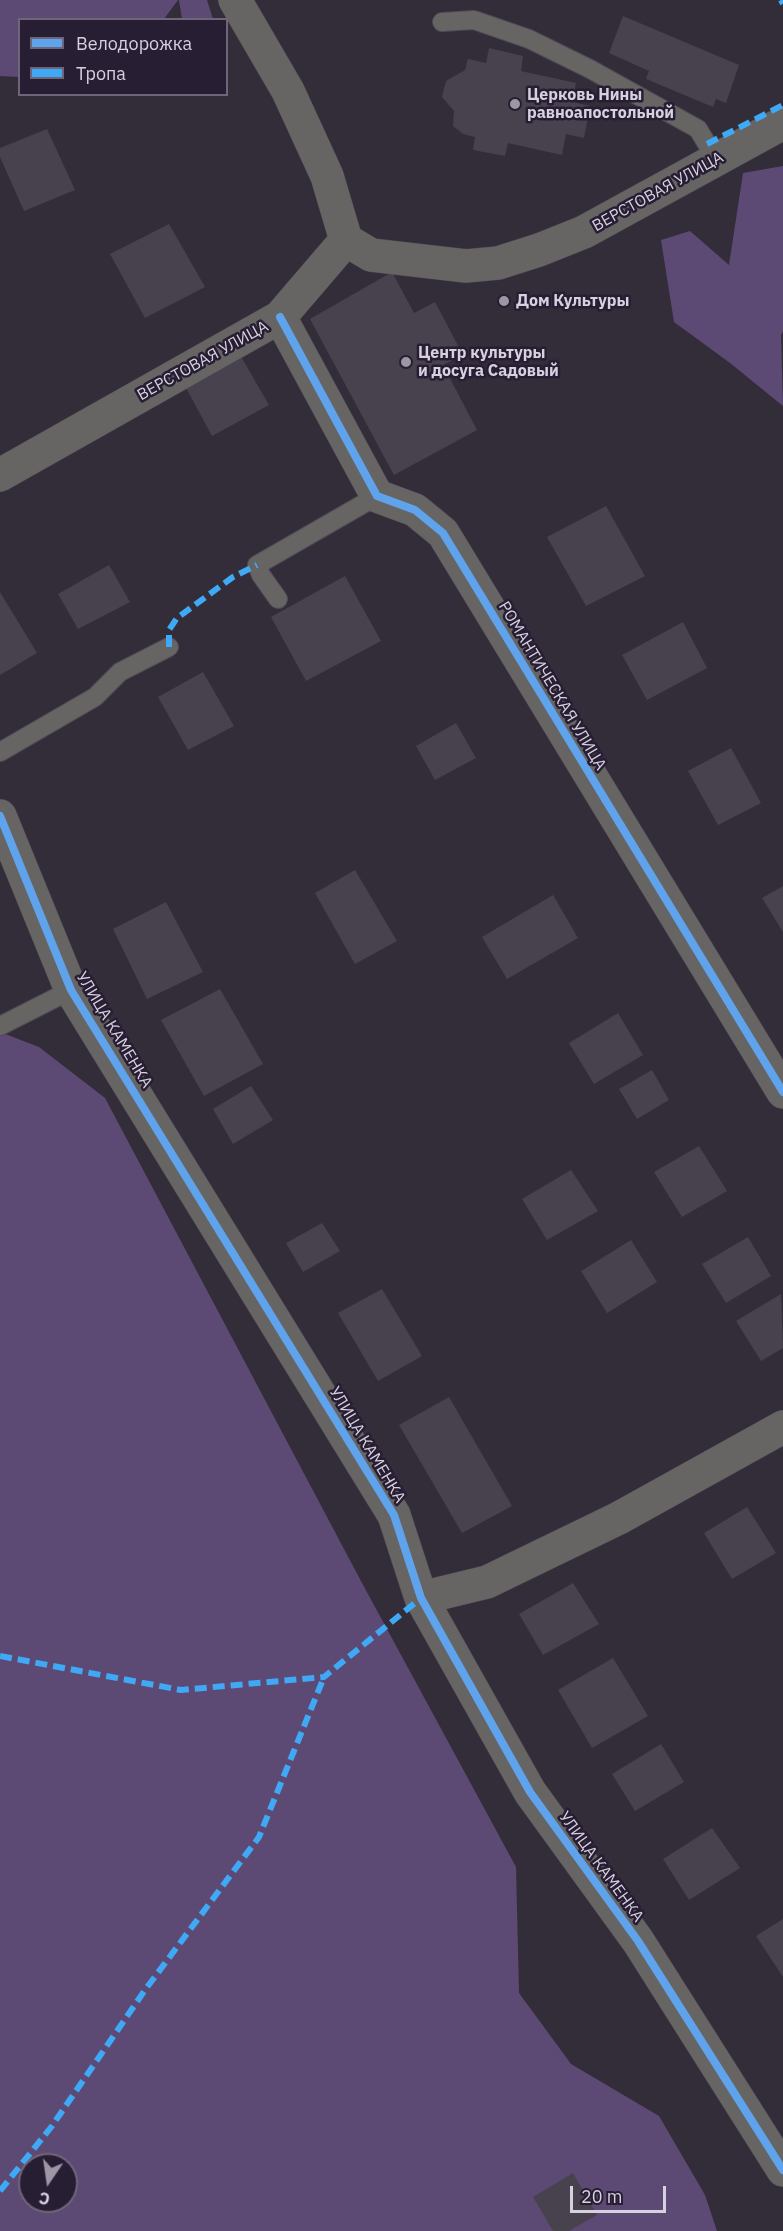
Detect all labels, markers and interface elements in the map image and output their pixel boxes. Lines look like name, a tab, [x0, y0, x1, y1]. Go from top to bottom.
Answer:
legend	[18, 18, 228, 96]
text: Велодорожка	[76, 32, 192, 55]
text: Тропа	[76, 62, 126, 85]
place label: Церковь Нины равноапостольной	[527, 85, 674, 123]
marker: Церковь Нины равноапостольной	[508, 97, 522, 111]
street label: ВЕРСТОВАЯ УЛИЦА	[589, 148, 727, 236]
place label: Дом Культуры	[516, 291, 629, 311]
marker: Дом Культуры	[497, 294, 511, 308]
street label: ВЕРСТОВАЯ УЛИЦА	[134, 317, 272, 405]
place label: Центр культуры и досуга Садовый	[418, 343, 559, 381]
marker: Центр культуры и досуга Садовый	[399, 355, 413, 369]
street label: РОМАНТИЧЕСКАЯ УЛИЦА	[494, 598, 610, 774]
street label: УЛИЦА КАМЕНКА	[72, 968, 156, 1092]
street label: УЛИЦА КАМЕНКА	[325, 1383, 409, 1507]
street label: УЛИЦА КАМЕНКА	[554, 1808, 648, 1926]
north arrow	[18, 2153, 78, 2213]
scale bar	[573, 2174, 669, 2212]
text: 20 m	[581, 2185, 623, 2208]
text: С	[37, 2188, 52, 2210]

